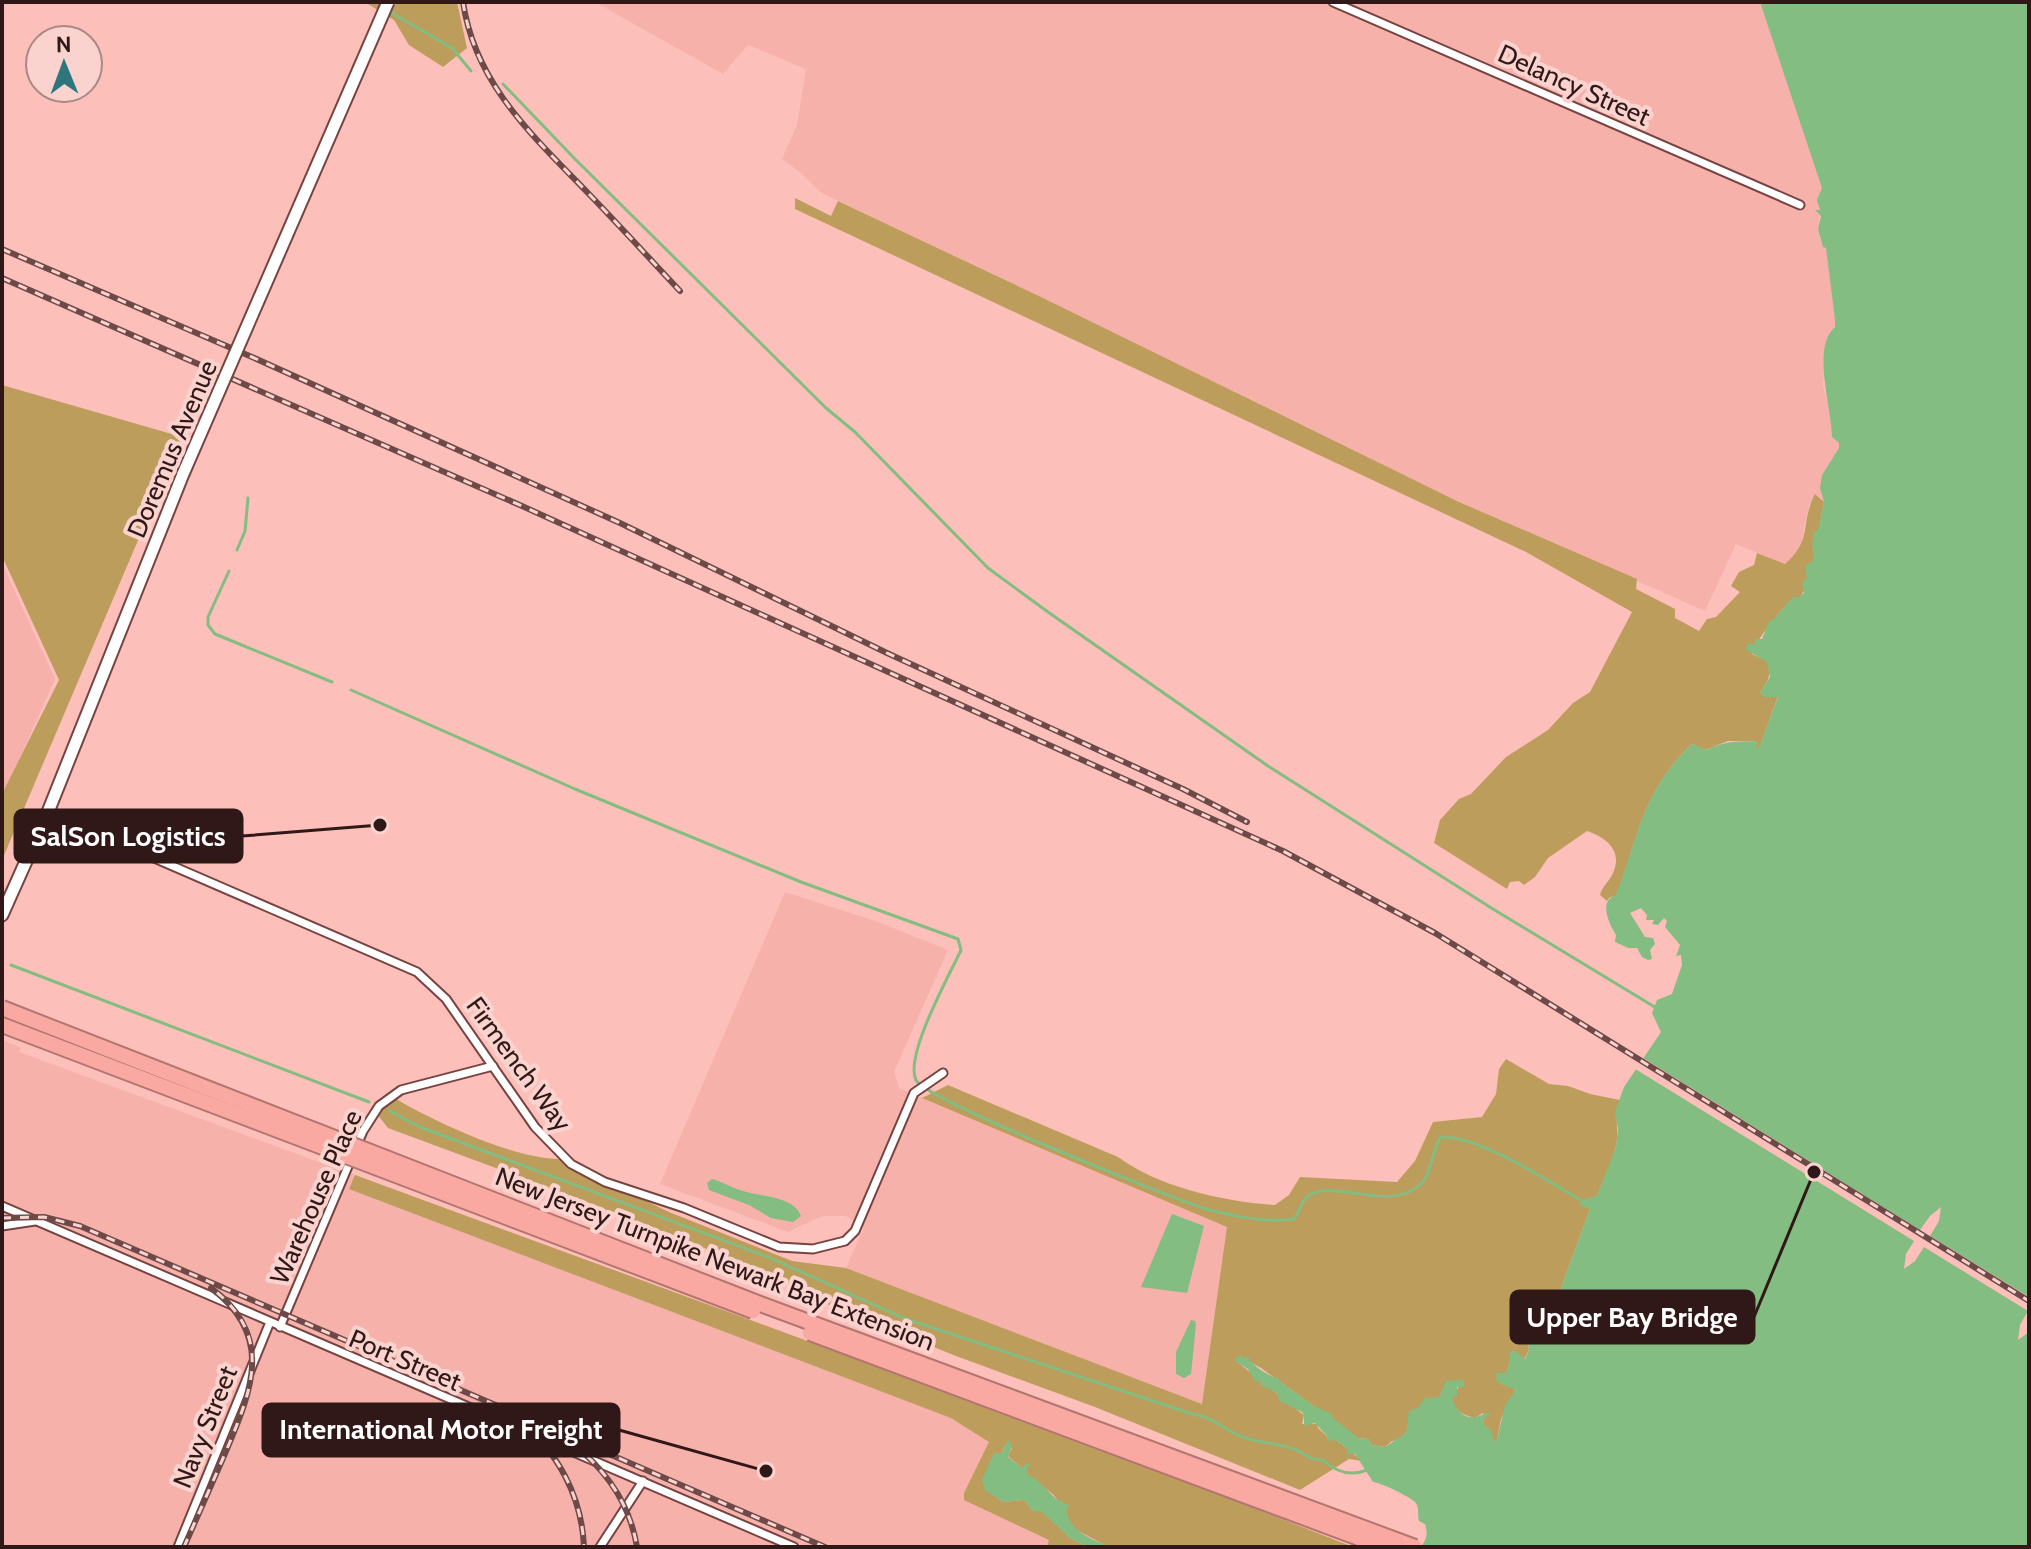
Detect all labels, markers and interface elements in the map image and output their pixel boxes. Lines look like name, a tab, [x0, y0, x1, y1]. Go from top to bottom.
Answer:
north arrow	[24, 24, 104, 104]
text: N	[56, 31, 72, 58]
street label: Delancy Street	[1493, 37, 1655, 133]
street label: Doremus Avenue	[120, 355, 224, 543]
callout: SalSon Logistics	[15, 810, 242, 862]
text: SalSon Logistics	[30, 819, 226, 853]
street label: Firmench Way	[460, 991, 578, 1137]
street label: Warehouse Place	[263, 1105, 369, 1289]
street label: New Jersey Turnpike Newark Bay Extension	[491, 1160, 939, 1358]
callout: Upper Bay Bridge	[1511, 1291, 1754, 1343]
text: Upper Bay Bridge	[1526, 1300, 1738, 1334]
street label: Port Street	[344, 1322, 466, 1398]
street label: Navy Street	[166, 1361, 244, 1493]
callout: International Motor Freight	[263, 1404, 619, 1456]
text: International Motor Freight	[279, 1412, 603, 1446]

